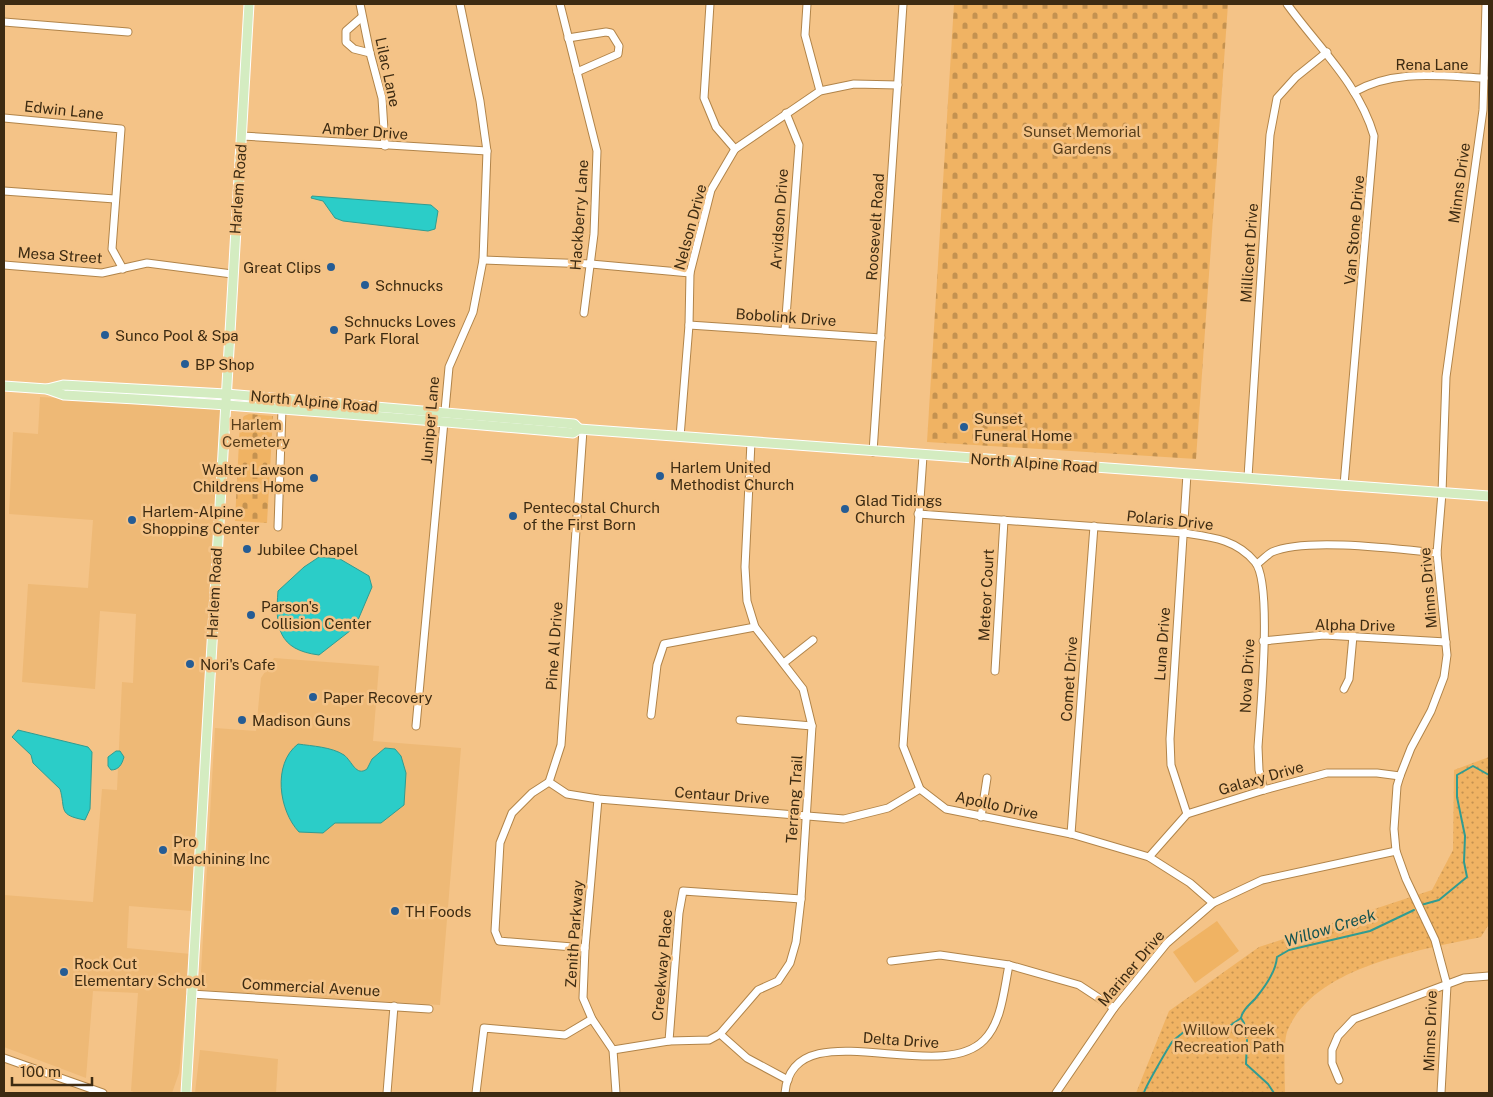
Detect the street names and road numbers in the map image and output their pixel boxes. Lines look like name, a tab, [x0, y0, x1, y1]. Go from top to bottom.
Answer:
street label: Lilac Lane	[372, 36, 404, 108]
street label: Rena Lane	[1396, 56, 1468, 73]
street label: Edwin Lane	[23, 97, 105, 123]
street label: Amber Drive	[321, 120, 409, 142]
street label: Minns Drive	[1445, 142, 1473, 224]
street label: Harlem Road	[226, 143, 250, 235]
street label: Hackberry Lane	[567, 159, 591, 271]
street label: Arvidson Drive	[767, 168, 791, 270]
street label: Roosevelt Road	[863, 173, 887, 281]
street label: Van Stone Drive	[1341, 174, 1367, 286]
street label: Nelson Drive	[670, 182, 710, 272]
street label: Millicent Drive	[1237, 203, 1261, 303]
street label: Mesa Street	[17, 244, 103, 266]
street label: Bobolink Drive	[735, 305, 837, 329]
street label: Juniper Lane	[418, 375, 442, 465]
street label: North Alpine Road	[250, 387, 378, 415]
street label: North Alpine Road	[970, 450, 1098, 476]
street label: Polaris Drive	[1126, 507, 1214, 533]
street label: Harlem Road	[203, 547, 225, 639]
street label: Minns Drive	[1416, 547, 1440, 629]
street label: Meteor Court	[975, 548, 997, 642]
street label: Pine Al Drive	[542, 601, 566, 691]
street label: Luna Drive	[1151, 607, 1173, 681]
street label: Alpha Drive	[1315, 616, 1395, 634]
street label: Comet Drive	[1058, 636, 1080, 722]
street label: Nova Drive	[1237, 638, 1257, 714]
street label: Terrang Trail	[782, 754, 806, 844]
street label: Galaxy Drive	[1216, 758, 1306, 798]
street label: Centaur Drive	[674, 783, 770, 807]
street label: Apollo Drive	[954, 788, 1040, 822]
street label: Zenith Parkway	[562, 879, 586, 989]
street label: Creekway Place	[649, 909, 675, 1021]
street label: Mariner Drive	[1094, 927, 1168, 1009]
street label: Commercial Avenue	[241, 975, 381, 999]
street label: Minns Drive	[1420, 990, 1440, 1072]
street label: Delta Drive	[862, 1029, 940, 1051]

